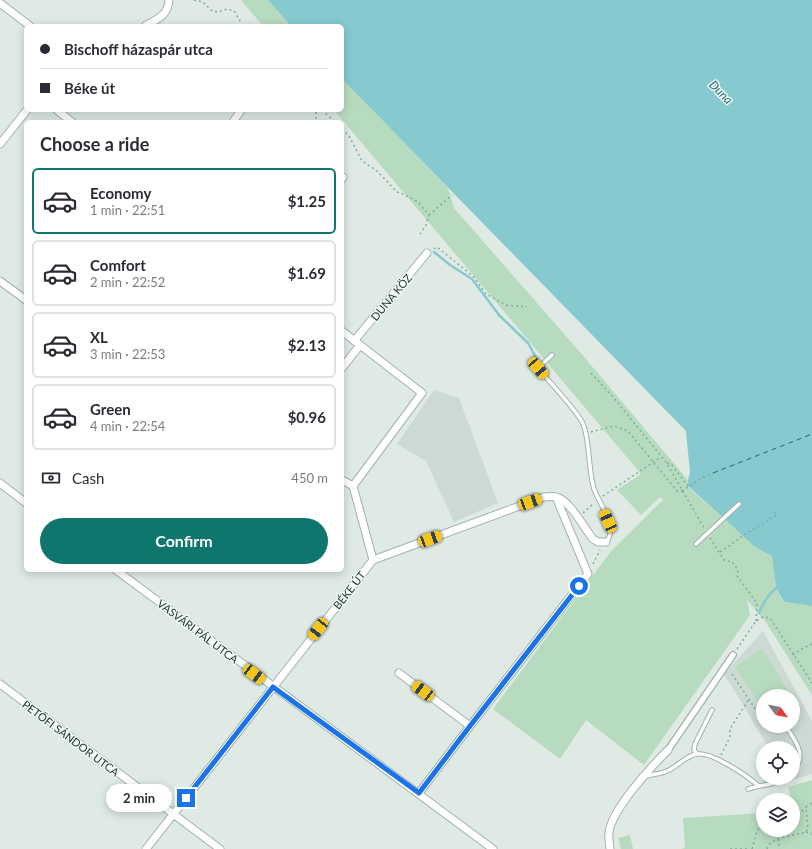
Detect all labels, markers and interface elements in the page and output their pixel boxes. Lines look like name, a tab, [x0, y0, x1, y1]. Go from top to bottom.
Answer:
text: Bischoff házaspár utca	[64, 40, 213, 58]
water label: Duna	[706, 77, 736, 107]
text: Béke út	[64, 79, 115, 97]
text: Choose a ride	[40, 133, 149, 155]
icon: car	[42, 183, 78, 219]
text: Economy	[90, 184, 151, 202]
text: $1.25	[288, 192, 326, 210]
text: 1 min · 22:51	[90, 202, 165, 218]
icon: car	[42, 255, 78, 291]
text: Comfort	[90, 256, 146, 274]
text: $1.69	[288, 264, 326, 282]
street label: DUNA KÖZ	[368, 271, 414, 323]
text: 2 min · 22:52	[90, 274, 165, 290]
icon: car	[42, 327, 78, 363]
text: XL	[90, 328, 108, 346]
text: $2.13	[288, 336, 326, 354]
text: 3 min · 22:53	[90, 346, 165, 362]
car	[526, 355, 550, 381]
icon: car	[42, 399, 78, 435]
text: Green	[90, 400, 131, 418]
text: $0.96	[288, 408, 326, 426]
text: 4 min · 22:54	[90, 418, 165, 434]
icon: cash	[40, 467, 62, 489]
text: Cash	[72, 469, 104, 487]
text: 450 m	[291, 470, 328, 486]
car	[517, 492, 543, 512]
car	[598, 508, 618, 534]
button: Confirm	[40, 518, 328, 564]
car	[417, 529, 443, 549]
street label: BÉKE ÚT	[330, 568, 368, 612]
route start	[570, 577, 588, 595]
street label: VASVÁRI PÁL UTCA	[155, 596, 241, 666]
car	[306, 616, 330, 642]
car	[241, 662, 267, 686]
car	[410, 679, 436, 703]
north arrow	[756, 689, 800, 733]
map controls	[756, 689, 800, 837]
street label: PETŐFI SÁNDOR UTCA	[20, 697, 122, 779]
button: locate	[756, 741, 800, 785]
callout: 2 min	[106, 784, 172, 812]
route end	[177, 789, 195, 807]
text: 2 min	[123, 790, 155, 806]
button: layers	[756, 793, 800, 837]

